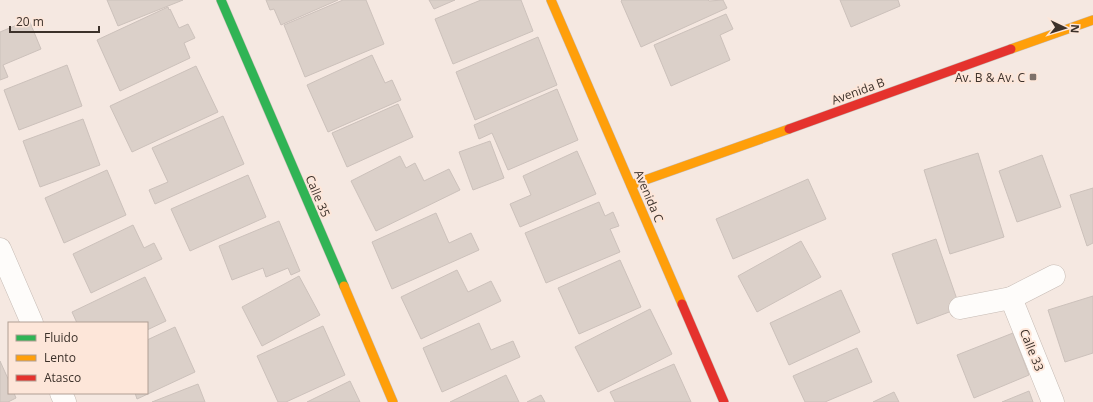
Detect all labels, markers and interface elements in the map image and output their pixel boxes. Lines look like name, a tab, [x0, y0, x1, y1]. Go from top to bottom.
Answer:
scale bar	[10, 8, 99, 34]
north arrow	[1045, 8, 1085, 48]
text: 20 m	[16, 13, 44, 30]
text: N	[1068, 24, 1083, 34]
place label: Av. B & Av. C	[955, 69, 1025, 86]
marker: Av. B & Av. C	[1028, 72, 1038, 82]
street label: Avenida B	[829, 73, 887, 108]
street label: Avenida C	[630, 167, 668, 225]
street label: Calle 35	[302, 172, 334, 220]
legend	[8, 322, 148, 394]
street label: Calle 33	[1016, 326, 1048, 374]
text: Fluido	[44, 329, 78, 346]
text: Lento	[44, 349, 76, 366]
text: Atasco	[44, 369, 81, 386]

